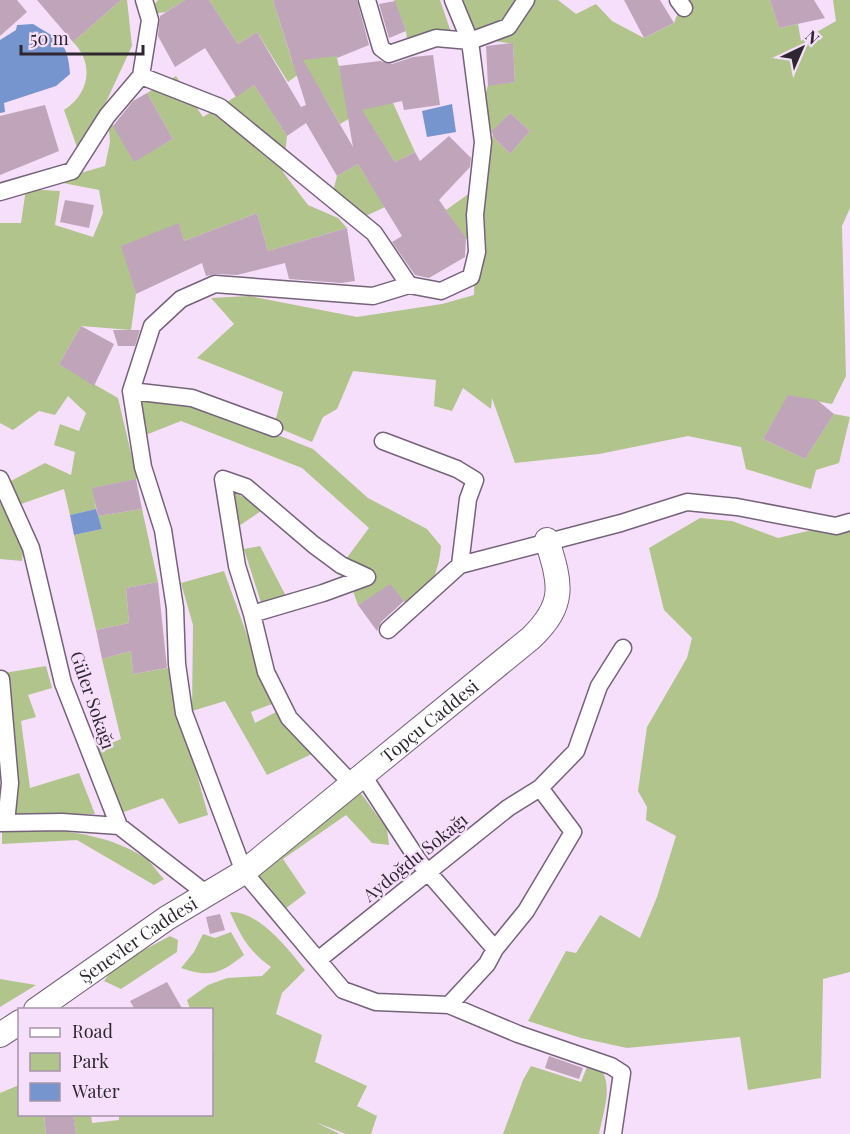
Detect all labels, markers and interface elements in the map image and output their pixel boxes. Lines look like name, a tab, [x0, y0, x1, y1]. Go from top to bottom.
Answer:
scale bar	[21, 18, 142, 56]
north arrow	[772, 18, 832, 78]
text: N	[801, 25, 825, 49]
text: 50 m	[30, 26, 69, 50]
street label: Güler Sokağı	[65, 648, 121, 752]
street label: Topçu Caddesi	[376, 674, 483, 768]
street label: Aydoğdu Sokağı	[357, 807, 472, 907]
street label: Şenevler Caddesi	[74, 891, 201, 988]
legend	[18, 1008, 213, 1116]
text: Road	[72, 1019, 113, 1043]
text: Park	[72, 1049, 109, 1073]
text: Water	[71, 1079, 120, 1103]

